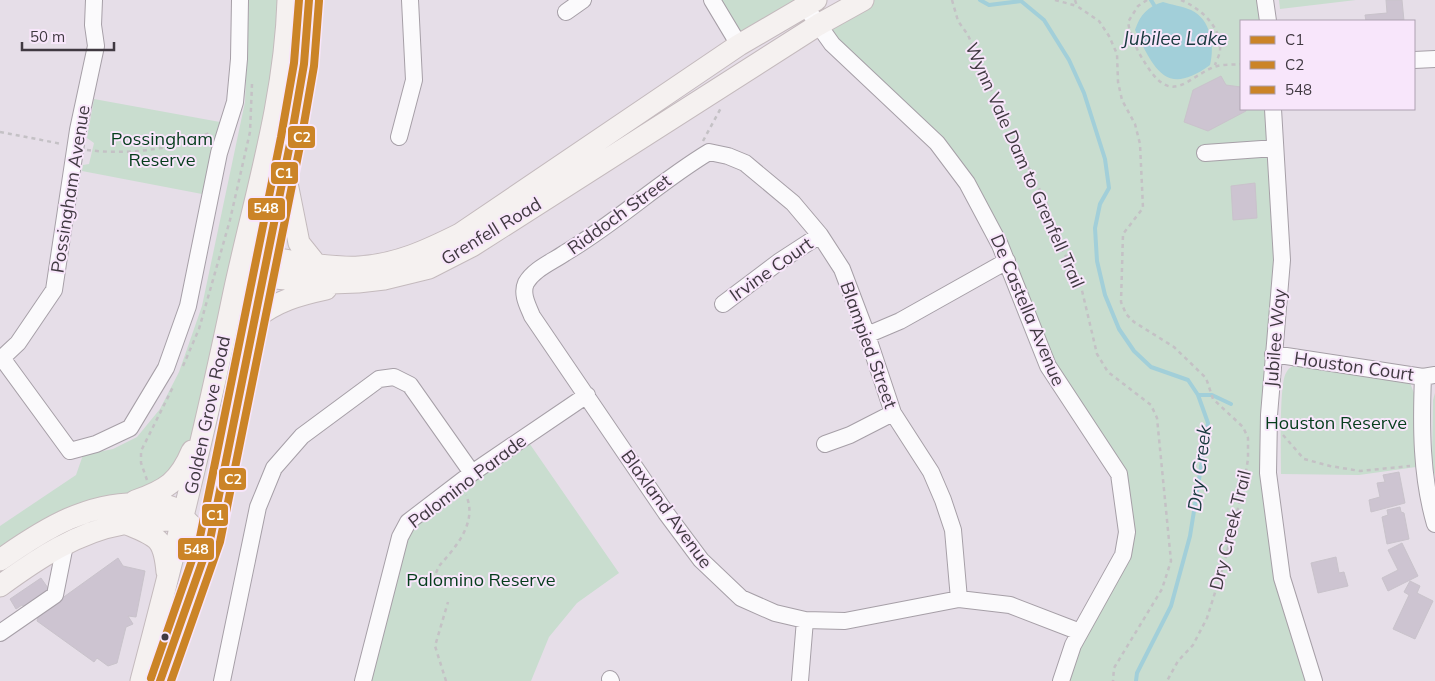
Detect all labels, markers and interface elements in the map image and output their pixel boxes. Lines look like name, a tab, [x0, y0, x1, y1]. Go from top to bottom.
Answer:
scale bar	[22, 20, 115, 52]
legend	[1240, 20, 1415, 110]
water label: Jubilee Lake	[1121, 26, 1227, 50]
text: 50 m	[30, 27, 65, 46]
text: C1	[1285, 30, 1304, 49]
street label: Wynn Vale Dam to Grenfell Trail	[960, 39, 1090, 291]
text: C2	[1285, 55, 1304, 74]
text: 548	[1285, 80, 1312, 99]
street label: Possingham Avenue	[45, 103, 95, 275]
line badge: C2	[287, 125, 316, 149]
park label: Possingham Reserve	[111, 127, 213, 171]
text: C2	[293, 128, 311, 146]
line badge: C1	[270, 161, 299, 185]
text: C1	[275, 164, 293, 182]
street label: Riddoch Street	[563, 169, 675, 259]
street label: Grenfell Road	[437, 192, 545, 270]
line badge: 548	[247, 197, 286, 221]
text: 548	[253, 199, 279, 217]
street label: De Castella Avenue	[986, 231, 1070, 389]
street label: Irvine Court	[725, 232, 817, 306]
street label: Blampied Street	[835, 278, 903, 412]
street label: Jubilee Way	[1259, 287, 1291, 388]
street label: Golden Grove Road	[179, 334, 235, 496]
street label: Houston Court	[1293, 346, 1415, 386]
park label: Houston Reserve	[1265, 411, 1407, 434]
water label: Dry Creek	[1182, 422, 1216, 513]
street label: Palomino Parade	[403, 429, 531, 533]
street label: Blaxland Avenue	[616, 445, 718, 573]
line badge: C2	[218, 467, 247, 491]
street label: Dry Creek Trail	[1204, 468, 1256, 592]
text: C2	[224, 470, 242, 488]
line badge: C1	[201, 503, 229, 527]
text: C1	[206, 506, 224, 524]
line badge: 548	[177, 537, 215, 561]
text: 548	[183, 540, 209, 558]
park label: Palomino Reserve	[406, 568, 556, 591]
unlabelled marker	[160, 632, 170, 642]

